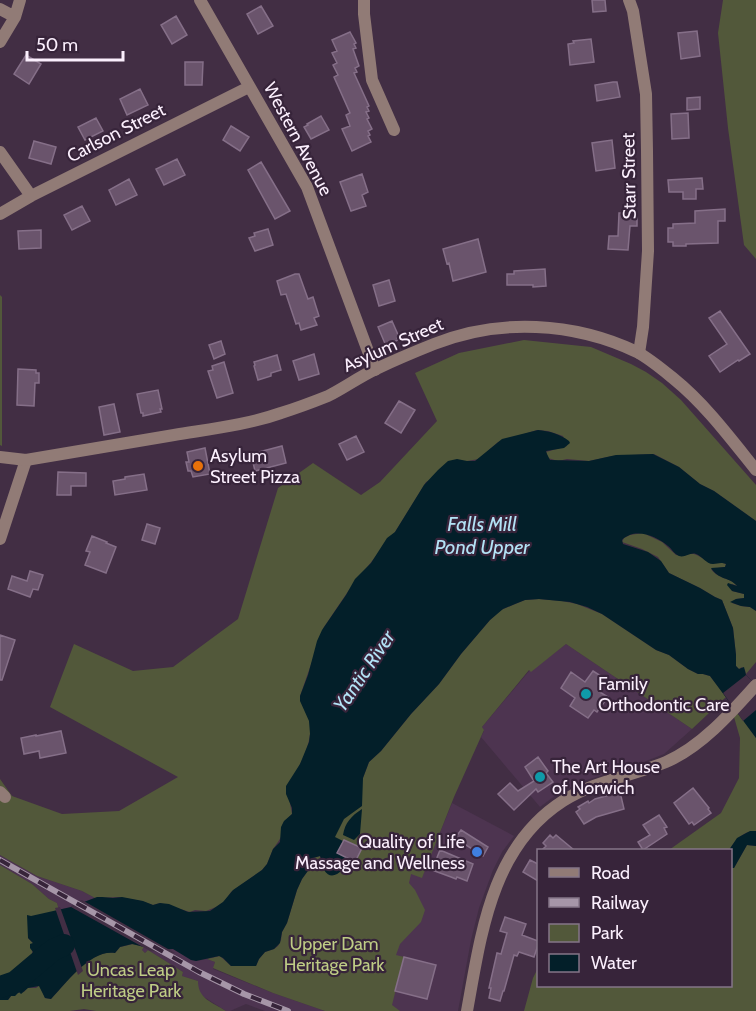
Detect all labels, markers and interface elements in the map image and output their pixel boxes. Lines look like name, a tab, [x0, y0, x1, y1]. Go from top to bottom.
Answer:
scale bar	[27, 24, 123, 62]
text: 50 m	[36, 34, 78, 56]
street label: Western Avenue	[259, 79, 337, 199]
street label: Carlson Street	[63, 99, 169, 167]
street label: Starr Street	[617, 132, 641, 220]
street label: Asylum Street	[339, 313, 447, 377]
place label: Asylum Street Pizza	[210, 445, 300, 488]
marker: Asylum Street Pizza	[191, 459, 205, 473]
water label: Falls Mill Pond Upper	[435, 512, 530, 559]
water label: Yantic River	[328, 625, 400, 716]
place label: Family Orthodontic Care	[598, 673, 729, 716]
marker: Family Orthodontic Care	[579, 687, 593, 701]
place label: The Art House of Norwich	[552, 756, 660, 799]
marker: The Art House of Norwich	[533, 770, 547, 784]
place label: Quality of Life Massage and Wellness	[295, 831, 465, 874]
marker: Quality of Life Massage and Wellness	[470, 845, 484, 859]
legend	[537, 849, 732, 987]
text: Road	[591, 862, 630, 884]
text: Railway	[591, 892, 649, 914]
text: Park	[591, 922, 624, 944]
park label: Upper Dam Heritage Park	[284, 933, 385, 976]
text: Water	[591, 952, 637, 974]
park label: Uncas Leap Heritage Park	[81, 959, 182, 1002]

